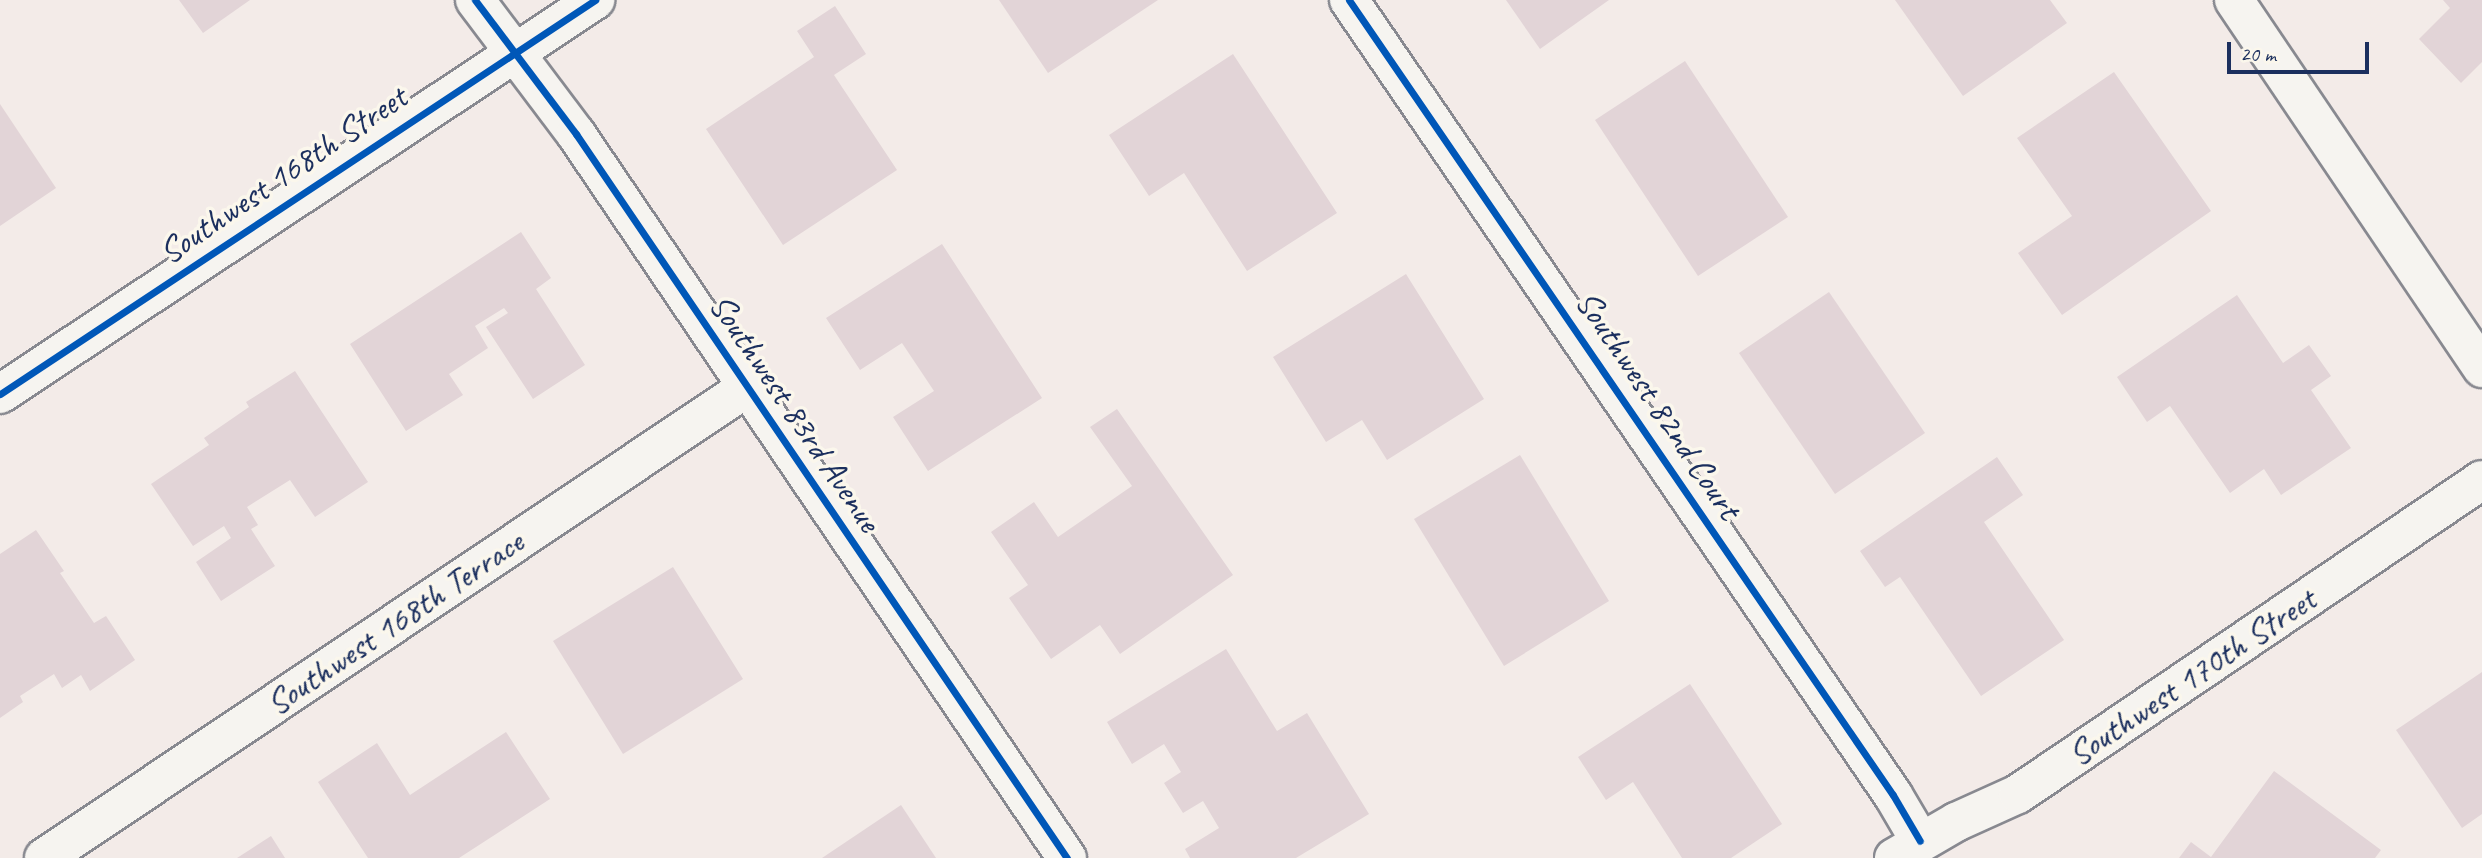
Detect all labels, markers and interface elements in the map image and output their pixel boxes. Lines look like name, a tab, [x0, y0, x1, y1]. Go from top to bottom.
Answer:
scale bar	[2230, 28, 2372, 72]
text: 20 m	[2240, 41, 2276, 67]
street label: Southwest 168th Street	[151, 76, 415, 274]
street label: Southwest 82nd Court	[1566, 283, 1750, 527]
street label: Southwest 83rd Avenue	[700, 286, 890, 540]
street label: Southwest 168th Terrace	[258, 521, 532, 725]
street label: Southwest 170th Street	[2060, 578, 2324, 776]

